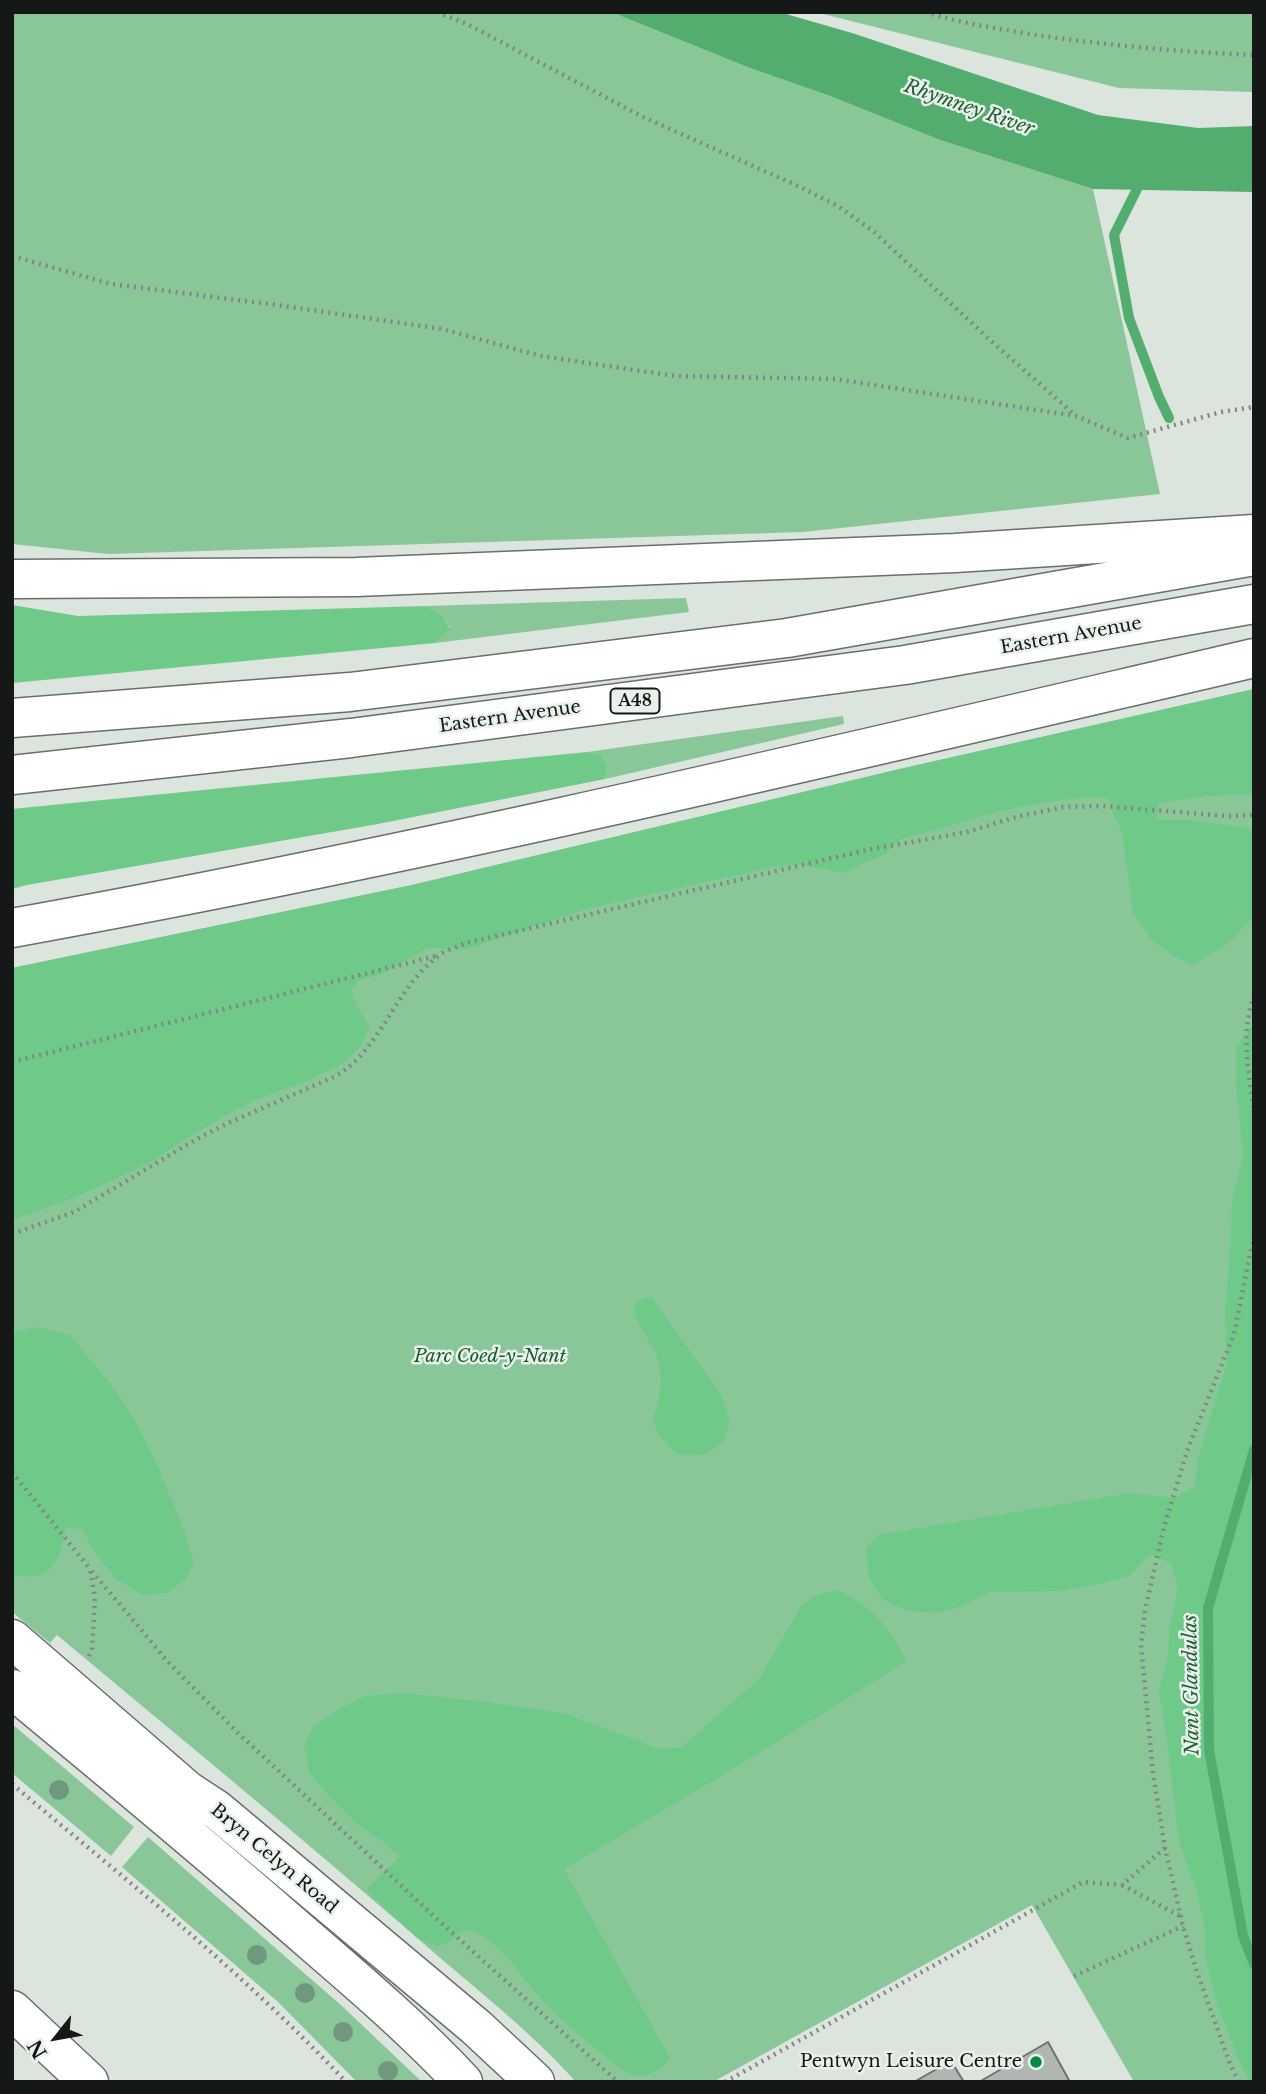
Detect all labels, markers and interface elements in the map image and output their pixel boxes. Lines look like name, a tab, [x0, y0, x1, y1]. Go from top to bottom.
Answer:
water label: Rhymney River	[901, 75, 1037, 141]
street label: Eastern Avenue	[999, 613, 1143, 659]
road number: A48	[610, 688, 660, 714]
street label: Eastern Avenue	[438, 696, 582, 738]
park label: Parc Coed-y-Nant	[414, 1346, 566, 1368]
water label: Nant Glandulas	[1179, 1614, 1205, 1756]
street label: Bryn Celyn Road	[206, 1800, 342, 1918]
north arrow	[21, 2003, 91, 2073]
text: N	[23, 2035, 52, 2063]
place label: Pentwyn Leisure Centre	[800, 2051, 1022, 2073]
marker: Pentwyn Leisure Centre	[1028, 2054, 1044, 2070]

